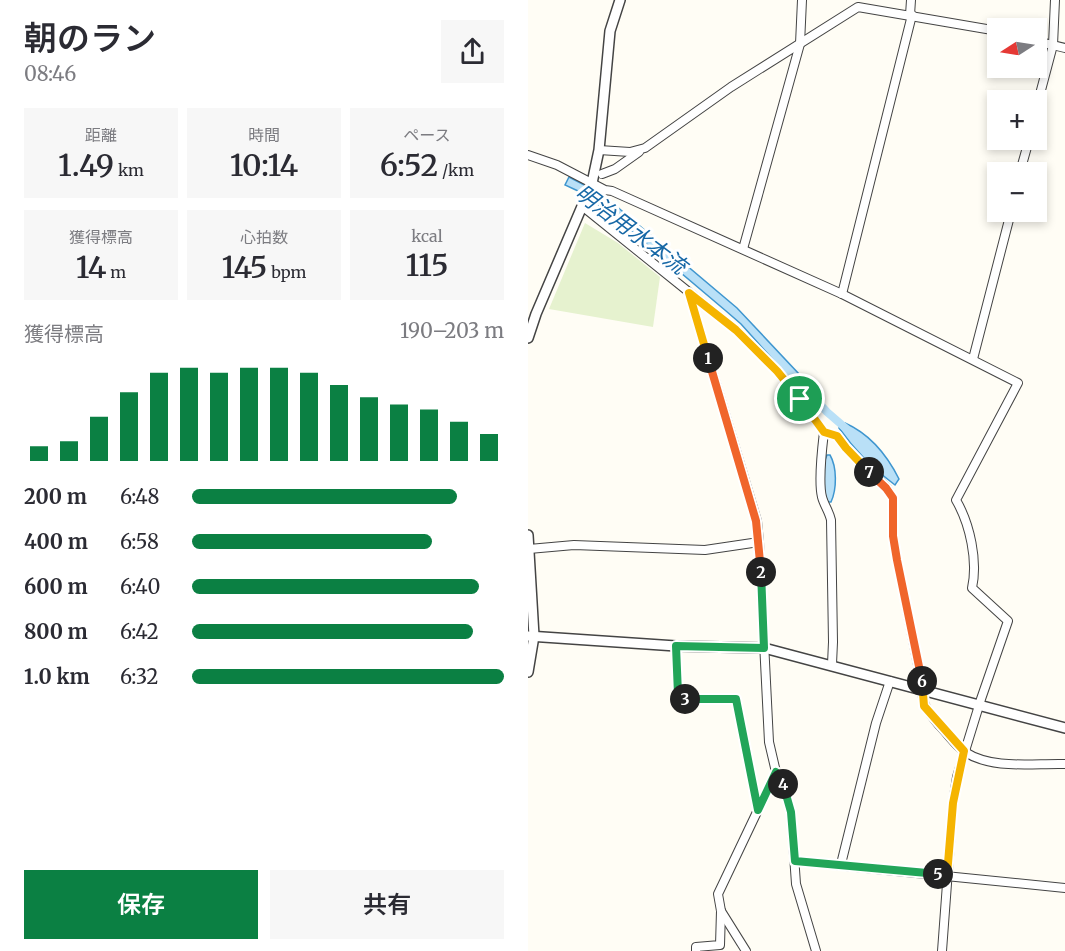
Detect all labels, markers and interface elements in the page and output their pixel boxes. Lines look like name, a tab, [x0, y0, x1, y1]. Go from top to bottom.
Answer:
text: 朝のラン	[24, 18, 156, 59]
north arrow	[987, 18, 1047, 78]
map controls	[987, 18, 1047, 222]
button: share	[441, 20, 504, 83]
text: 08:46	[24, 61, 76, 86]
button: +	[987, 90, 1047, 150]
text: 距離	[85, 125, 117, 145]
text: 時間	[248, 125, 280, 145]
text: ペース	[403, 125, 451, 145]
text: 1.49	[58, 146, 114, 184]
text: 10:14	[230, 146, 298, 184]
text: 6:52	[380, 146, 438, 184]
text: km	[114, 160, 144, 180]
text: /km	[438, 160, 474, 180]
button: −	[987, 162, 1047, 222]
water label: 明治用水本流	[570, 178, 695, 282]
text: kcal	[411, 226, 443, 246]
text: 獲得標高	[69, 227, 133, 247]
text: 心拍数	[240, 227, 288, 247]
text: 115	[405, 246, 449, 284]
text: 14	[76, 248, 107, 286]
text: 145	[221, 248, 267, 286]
text: m	[107, 262, 126, 282]
text: bpm	[267, 262, 307, 282]
text: 190–203 m	[400, 318, 504, 343]
text: 獲得標高	[24, 321, 104, 346]
pin: 1	[693, 343, 723, 373]
text: 1	[704, 348, 712, 368]
pin	[774, 373, 825, 424]
icon: arrive	[783, 382, 816, 415]
pin: 7	[854, 457, 884, 487]
text: 7	[864, 462, 874, 482]
text: 200 m	[24, 484, 87, 509]
text: 6:48	[120, 484, 160, 509]
text: 400 m	[24, 529, 88, 554]
text: 6:58	[120, 529, 159, 554]
pin: 2	[746, 557, 776, 587]
text: 2	[756, 562, 766, 582]
text: 600 m	[24, 574, 88, 599]
text: 6:40	[120, 574, 160, 599]
text: 800 m	[24, 619, 88, 644]
text: 6:42	[120, 619, 159, 644]
text: 1.0 km	[24, 664, 90, 689]
text: 6:32	[120, 664, 158, 689]
pin: 6	[907, 666, 937, 696]
text: 6	[917, 671, 927, 691]
pin: 3	[670, 684, 700, 714]
text: 3	[680, 689, 690, 709]
pin: 4	[768, 769, 798, 799]
text: 4	[778, 774, 788, 794]
pin: 5	[923, 859, 953, 889]
text: 5	[933, 864, 943, 884]
button: 保存	[24, 870, 258, 939]
button: 共有	[270, 870, 504, 939]

